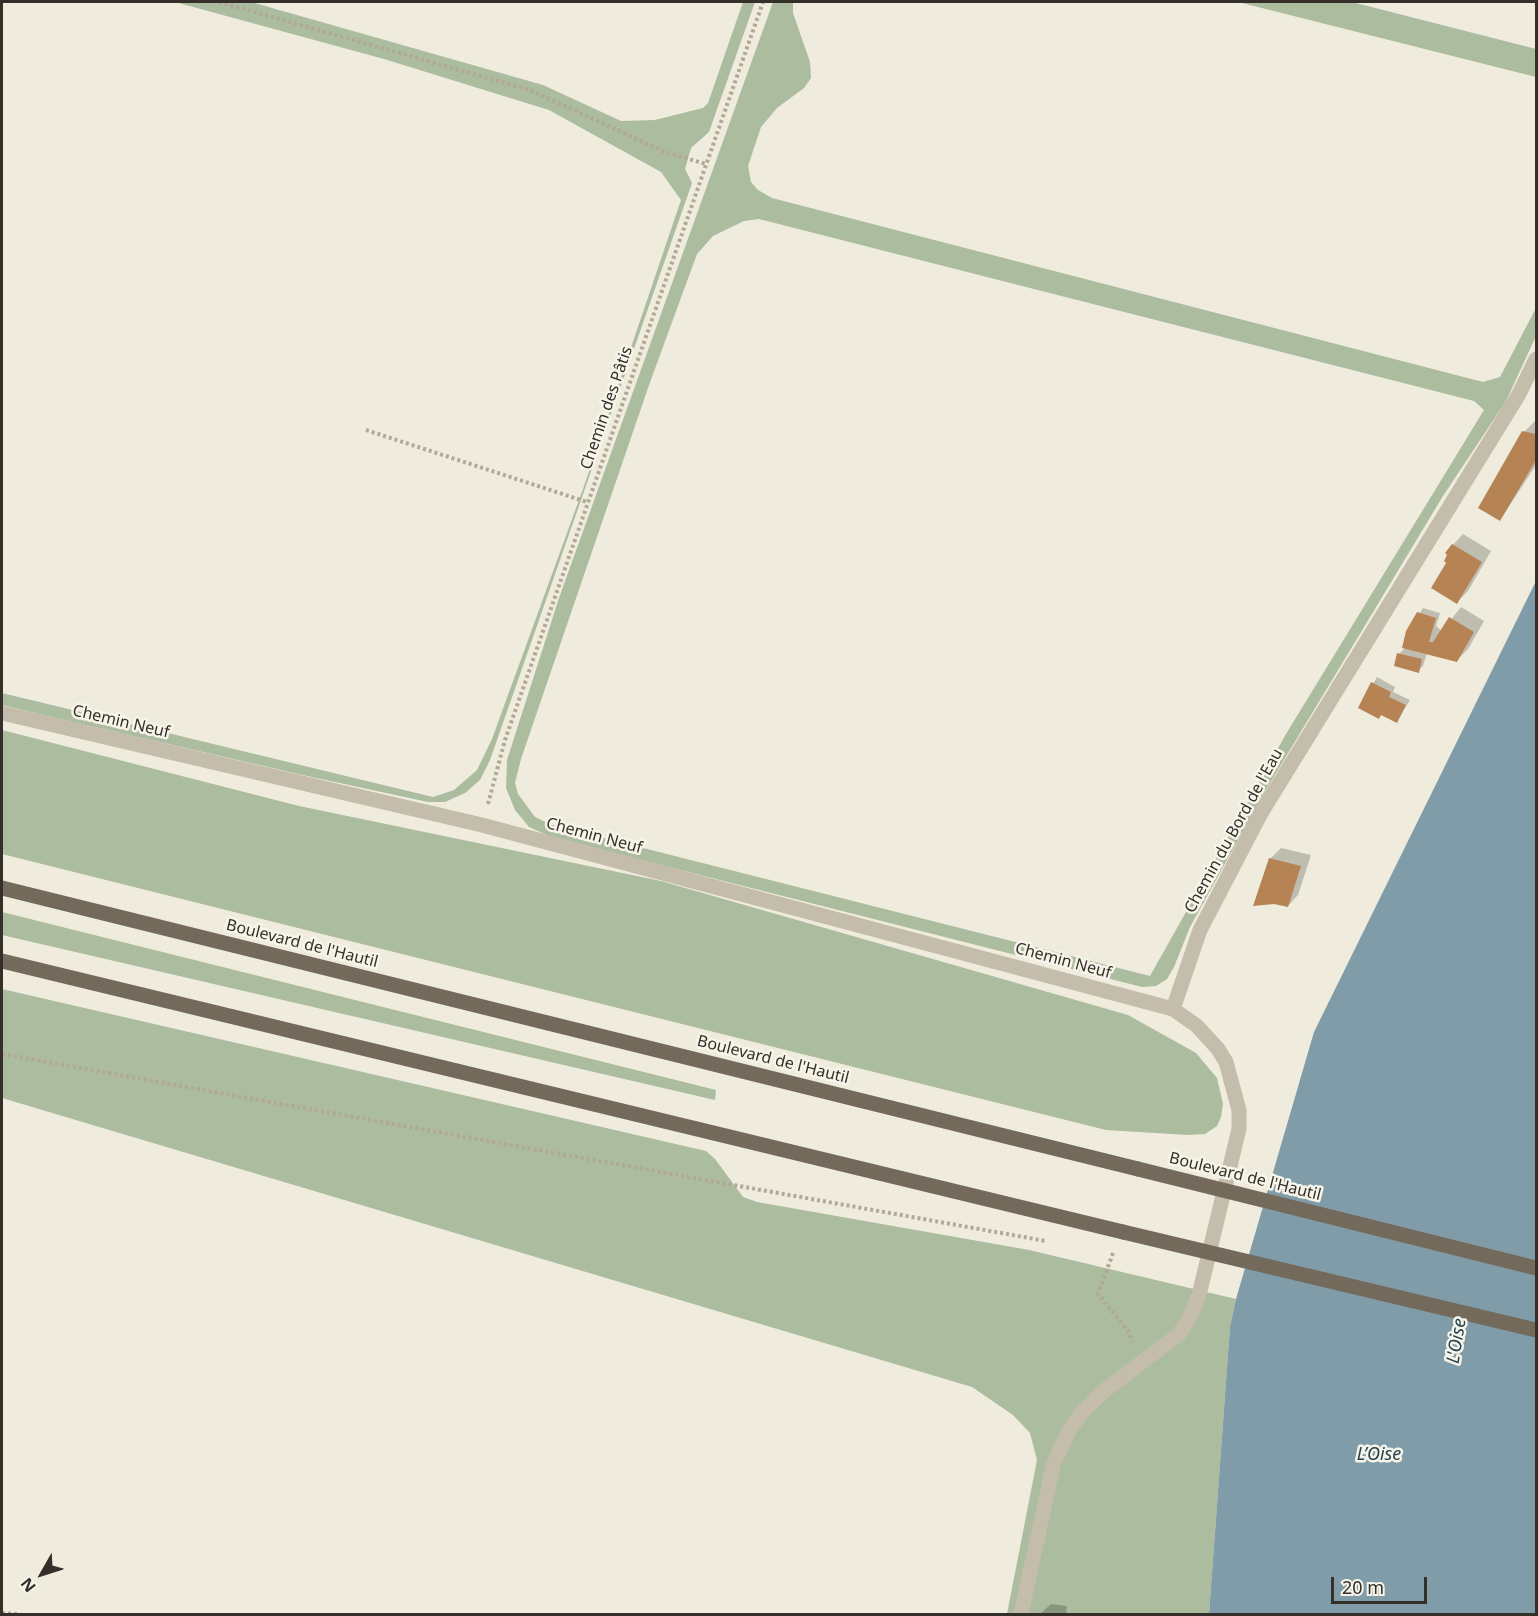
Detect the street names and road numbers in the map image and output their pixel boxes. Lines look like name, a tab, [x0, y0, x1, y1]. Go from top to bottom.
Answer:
street label: Chemin des Pâtis	[577, 344, 637, 472]
street label: Chemin Neuf	[71, 702, 171, 742]
street label: Chemin du Bord de l'Eau	[1181, 745, 1287, 917]
street label: Chemin Neuf	[544, 814, 644, 858]
street label: Boulevard de l'Hautil	[224, 916, 380, 972]
street label: Chemin Neuf	[1013, 939, 1113, 983]
street label: Boulevard de l'Hautil	[695, 1032, 851, 1088]
street label: Boulevard de l'Hautil	[1167, 1149, 1323, 1205]

